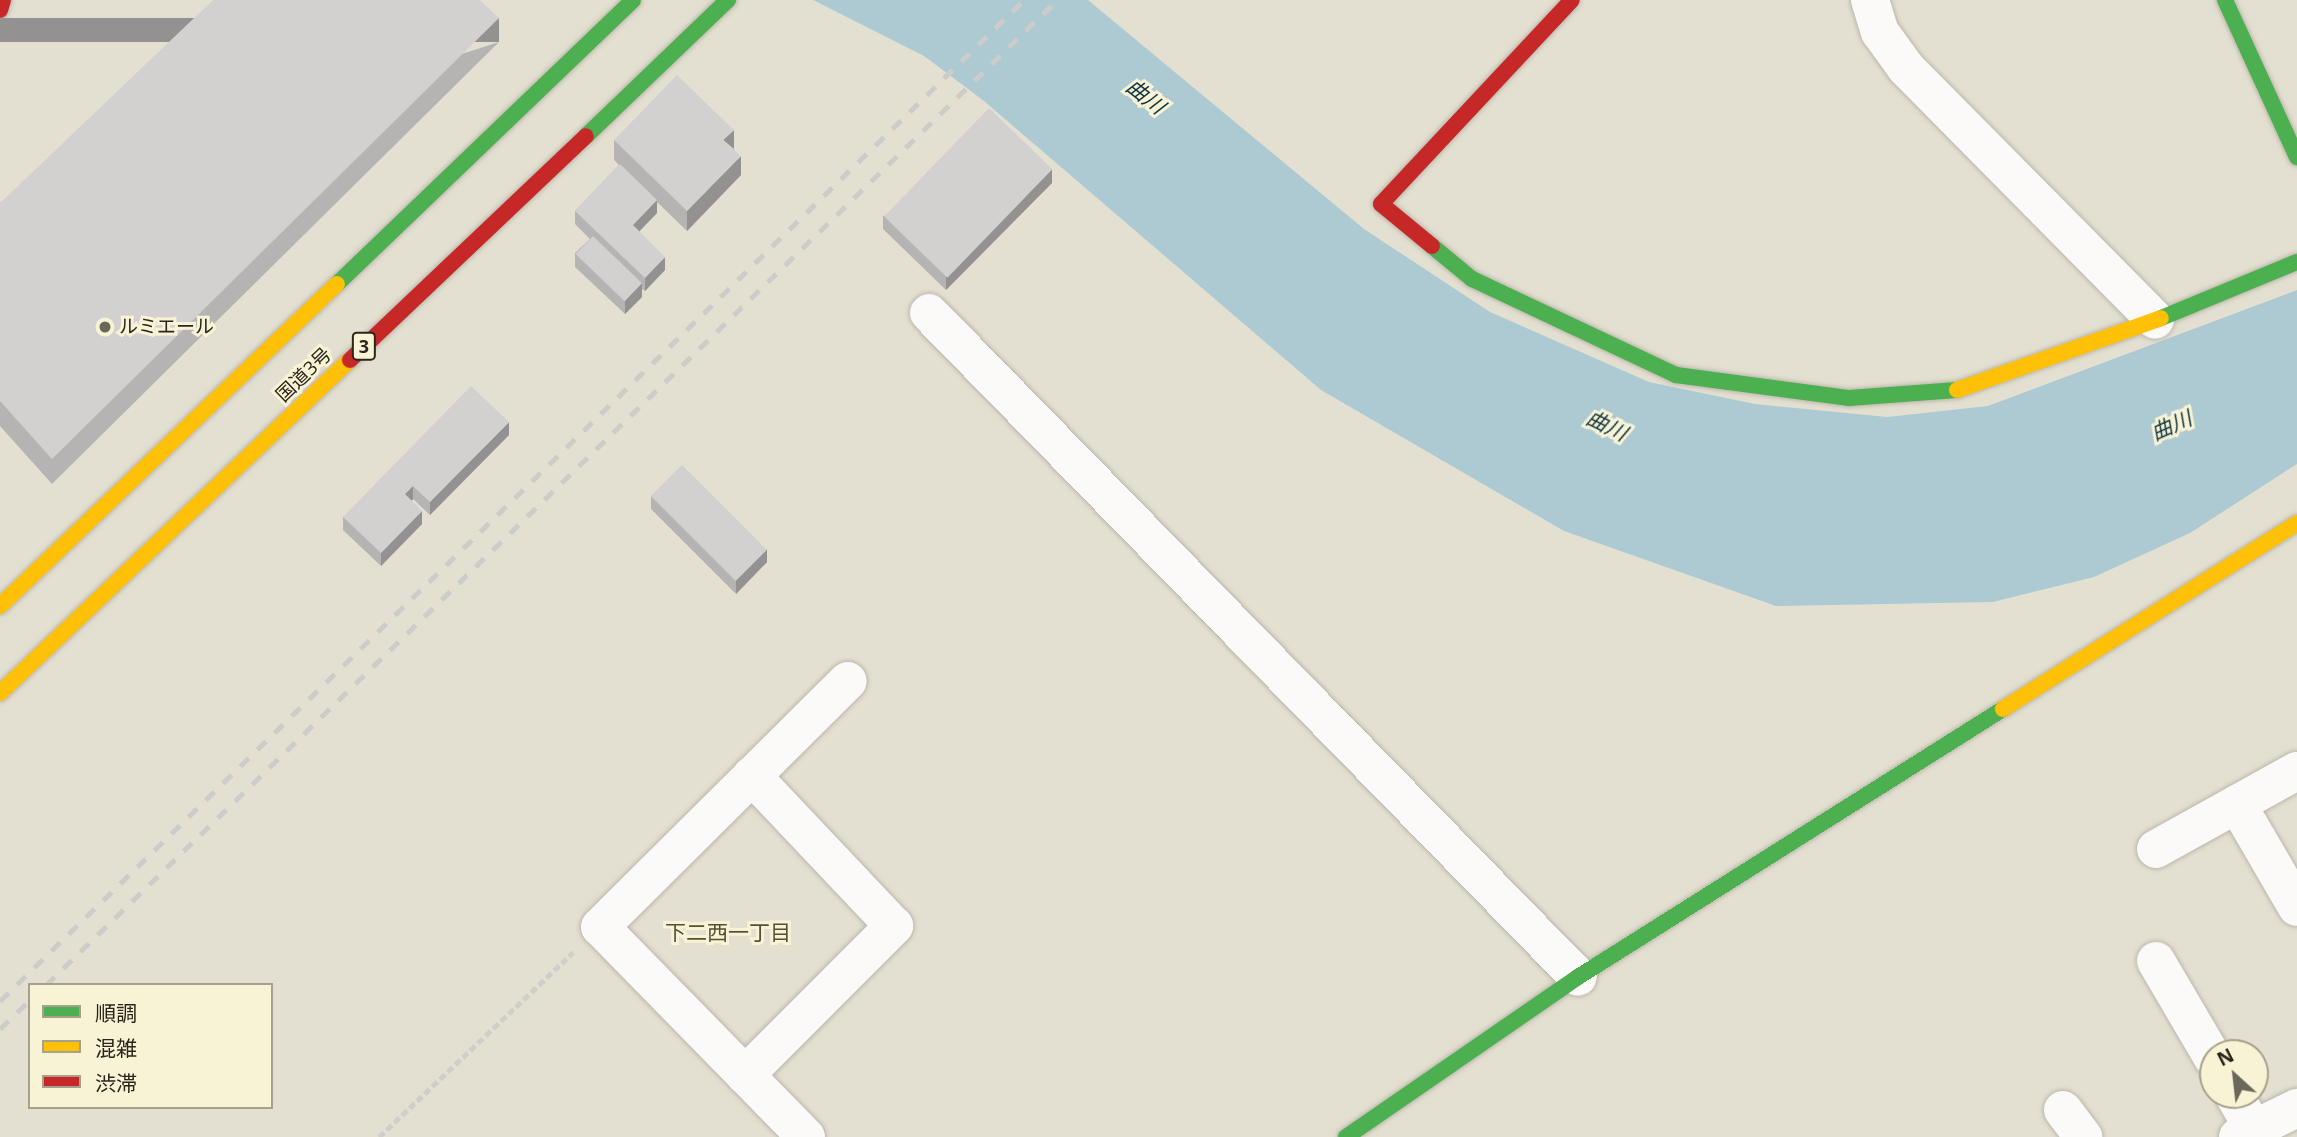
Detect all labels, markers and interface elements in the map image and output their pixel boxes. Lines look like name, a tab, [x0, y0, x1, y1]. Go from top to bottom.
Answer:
water label: 曲川	[1122, 73, 1170, 119]
place label: ルミエール	[119, 316, 214, 338]
marker: ルミエール	[97, 319, 113, 335]
road number: 3	[352, 332, 376, 360]
street label: 国道3号	[272, 343, 336, 407]
water label: 曲川	[1583, 404, 1631, 446]
water label: 曲川	[2147, 405, 2195, 445]
district label: 下二西一丁目	[665, 919, 791, 945]
legend	[28, 983, 273, 1109]
text: 順調	[95, 999, 137, 1027]
text: 混雑	[95, 1034, 137, 1062]
north arrow	[2199, 1039, 2269, 1109]
text: N	[2213, 1042, 2238, 1072]
text: 渋滞	[95, 1069, 137, 1097]

